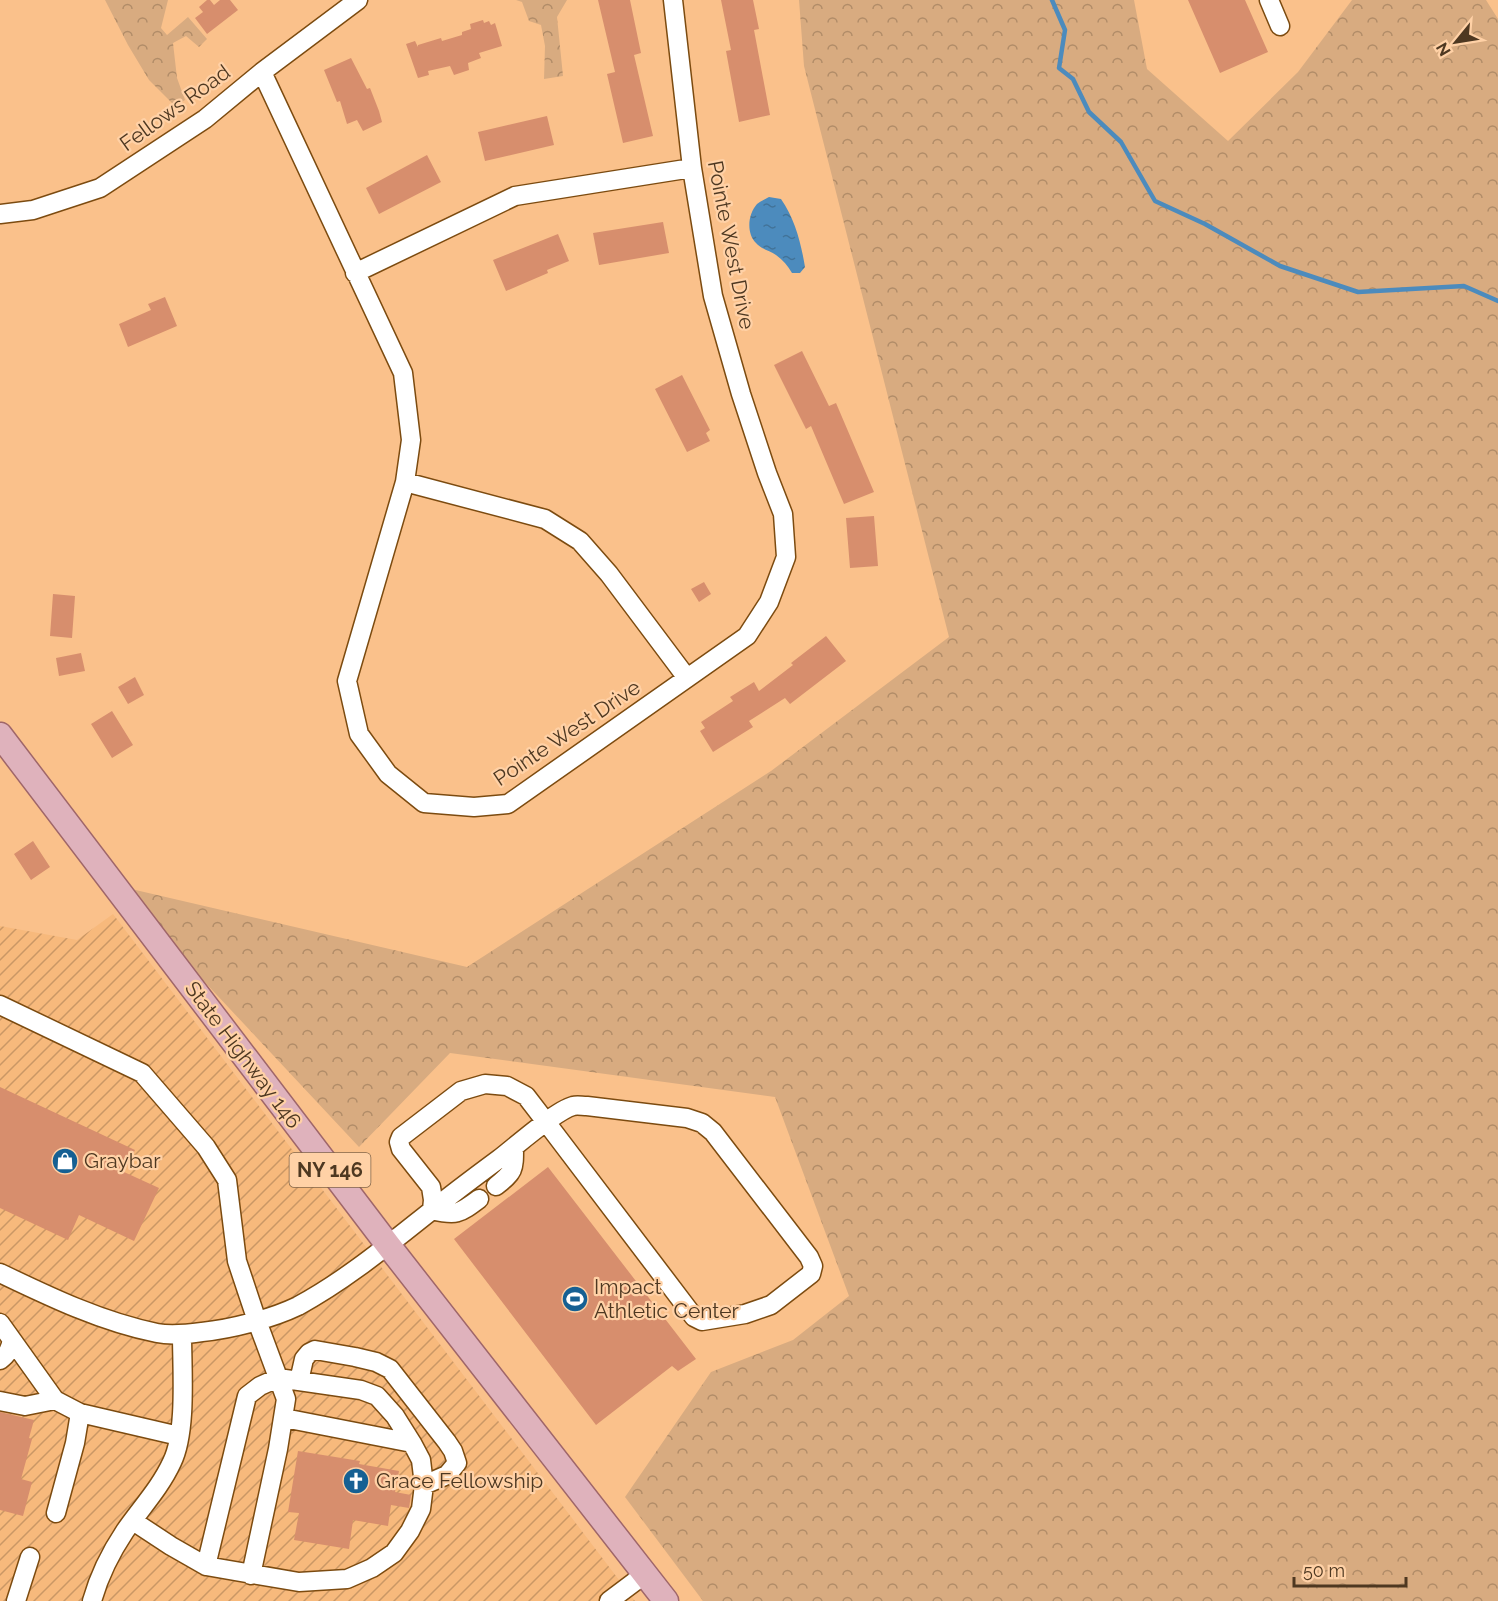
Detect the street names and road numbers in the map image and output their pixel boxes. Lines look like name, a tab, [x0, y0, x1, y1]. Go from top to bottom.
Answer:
street label: Fellows Road	[115, 59, 235, 156]
street label: Pointe West Drive	[703, 158, 760, 331]
street label: Pointe West Drive	[489, 674, 645, 791]
street label: State Highway 146	[180, 976, 307, 1133]
road number: NY 146	[290, 1153, 370, 1187]

